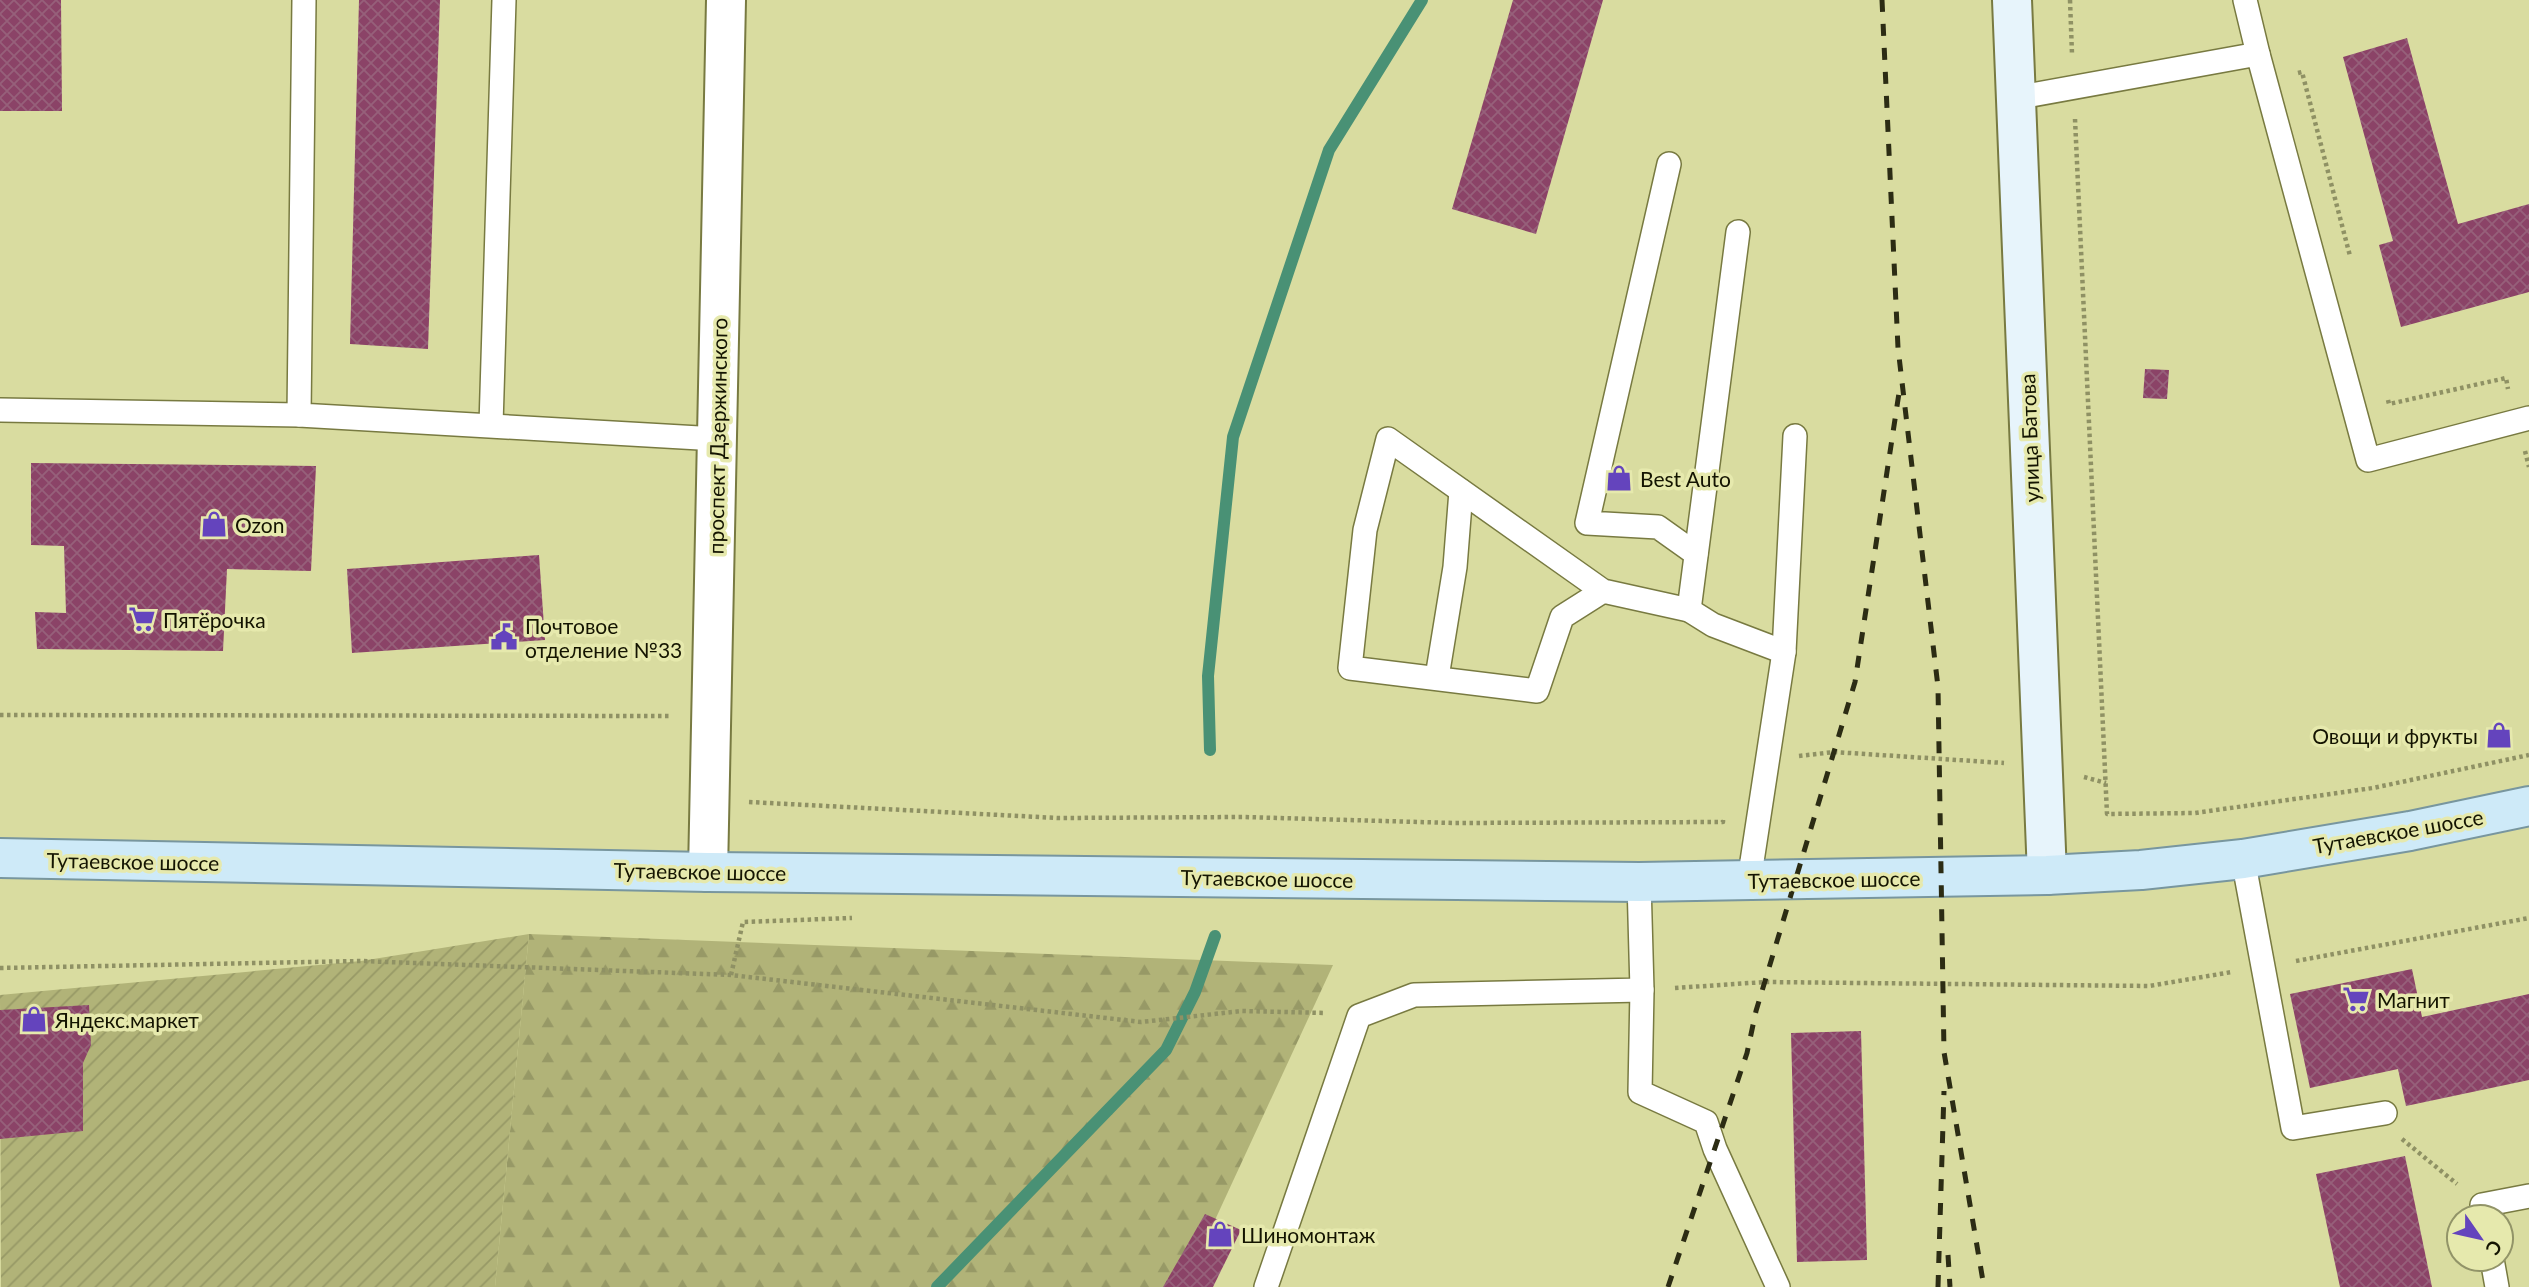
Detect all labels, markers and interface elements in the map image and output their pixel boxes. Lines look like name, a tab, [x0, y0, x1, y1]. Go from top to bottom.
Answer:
street label: проспект Дзержинского	[702, 317, 732, 554]
street label: улица Батова	[2014, 373, 2044, 503]
shop icon: Best Auto	[1604, 463, 1634, 493]
place label: Best Auto	[1640, 466, 1731, 491]
shop icon: Ozon	[199, 509, 229, 539]
place label: Ozon	[235, 512, 285, 537]
supermarket icon: Пятёрочка	[127, 604, 157, 634]
place label: Пятёрочка	[163, 607, 266, 632]
place label: Почтовое отделение №33	[525, 613, 682, 662]
public building icon: Почтовое отделение №33	[489, 622, 519, 652]
shop icon: Овощи и фрукты	[2484, 720, 2514, 750]
place label: Овощи и фрукты	[2312, 723, 2478, 748]
street label: Тутаевское шоссе	[2311, 804, 2485, 858]
street label: Тутаевское шоссе	[46, 847, 220, 875]
street label: Тутаевское шоссе	[613, 857, 787, 885]
street label: Тутаевское шоссе	[1180, 864, 1354, 892]
street label: Тутаевское шоссе	[1747, 865, 1921, 893]
supermarket icon: Магнит	[2341, 984, 2371, 1014]
place label: Магнит	[2377, 987, 2450, 1012]
shop icon: Яндекс.маркет	[19, 1004, 49, 1034]
place label: Яндекс.маркет	[54, 1007, 199, 1032]
north arrow	[2445, 1203, 2515, 1273]
shop icon: Шиномонтаж	[1205, 1219, 1235, 1249]
place label: Шиномонтаж	[1241, 1222, 1376, 1247]
text: С	[2481, 1236, 2508, 1260]

